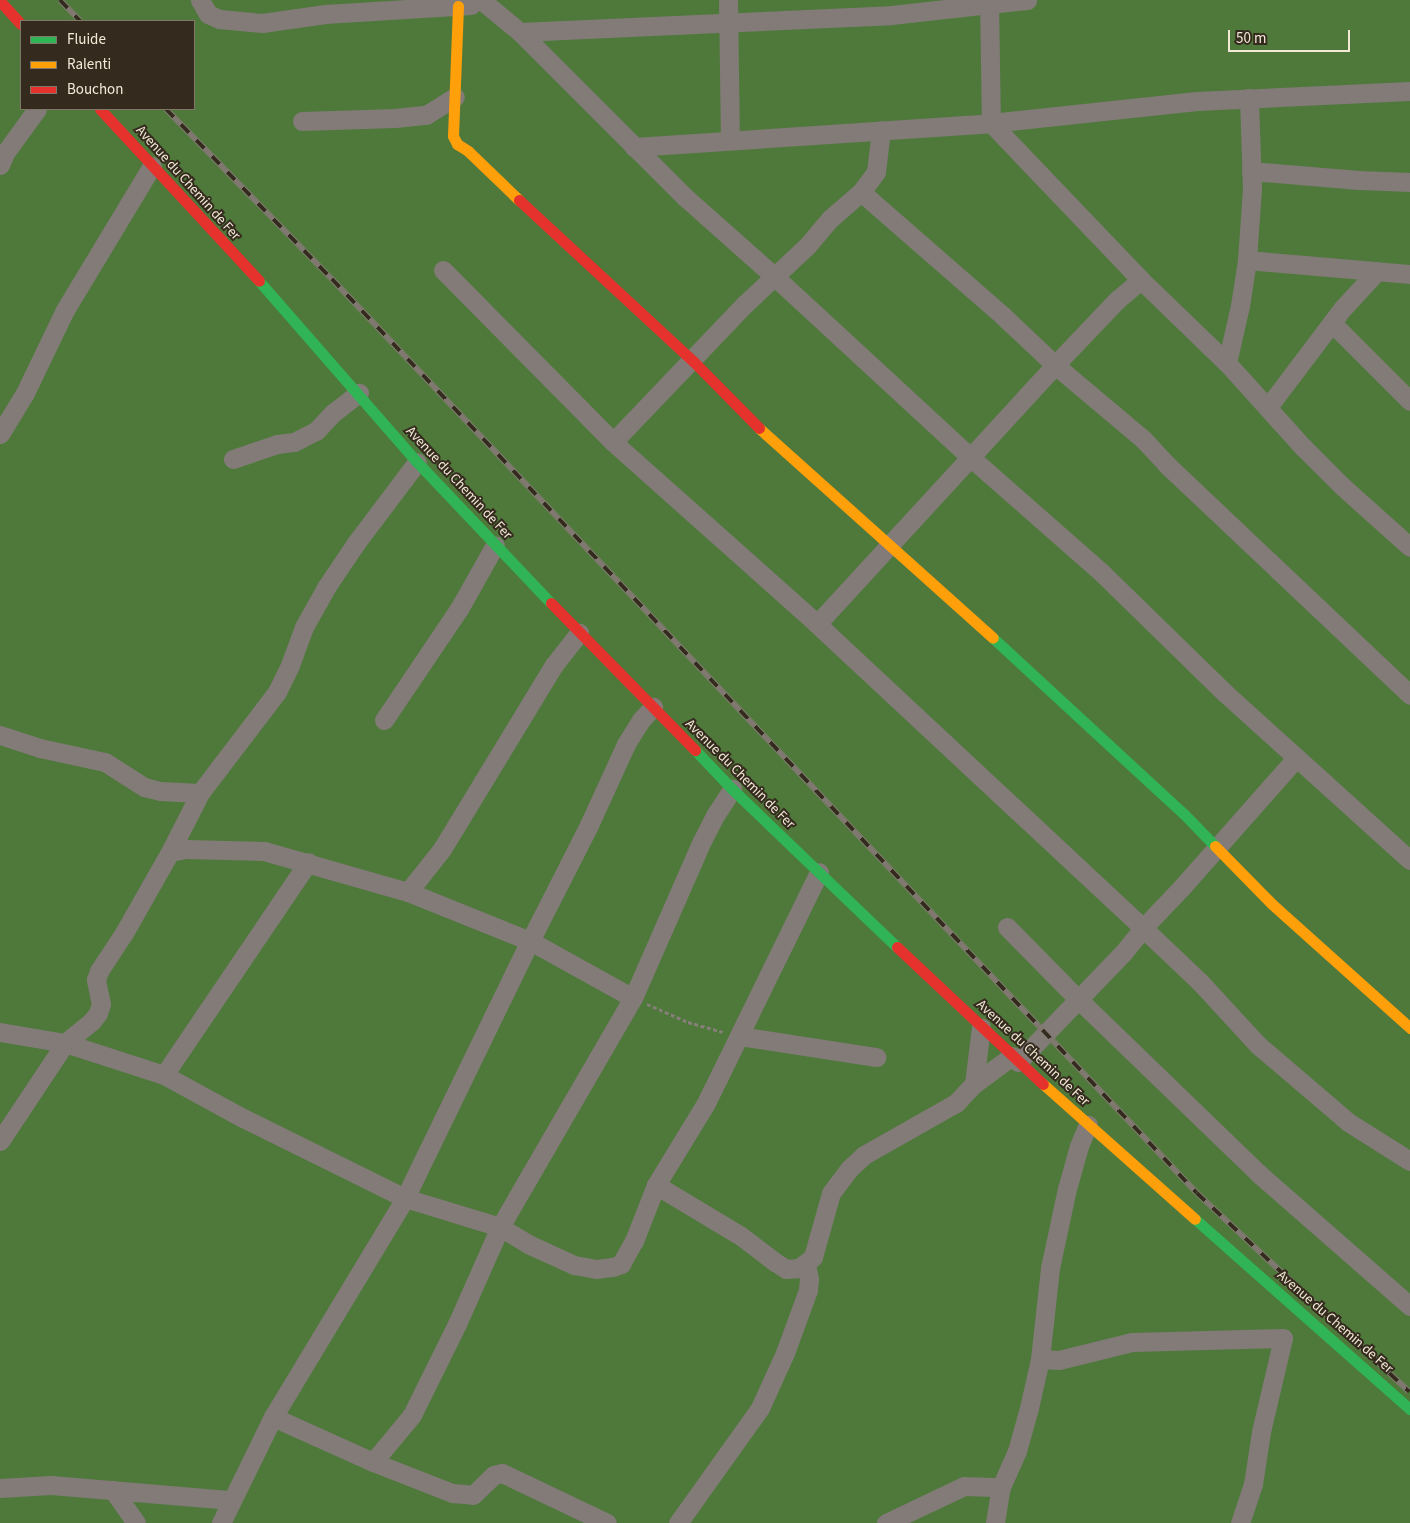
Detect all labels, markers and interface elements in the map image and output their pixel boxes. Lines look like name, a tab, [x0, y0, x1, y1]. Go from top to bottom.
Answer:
legend	[20, 20, 195, 110]
scale bar	[1230, 20, 1352, 52]
text: 50 m	[1236, 28, 1266, 49]
text: Fluide	[67, 29, 106, 50]
text: Ralenti	[67, 54, 111, 75]
text: Bouchon	[67, 79, 123, 100]
street label: Avenue du Chemin de Fer	[132, 122, 244, 244]
street label: Avenue du Chemin de Fer	[402, 423, 516, 543]
street label: Avenue du Chemin de Fer	[682, 716, 798, 832]
street label: Avenue du Chemin de Fer	[973, 996, 1093, 1110]
street label: Avenue du Chemin de Fer	[1274, 1267, 1396, 1377]

